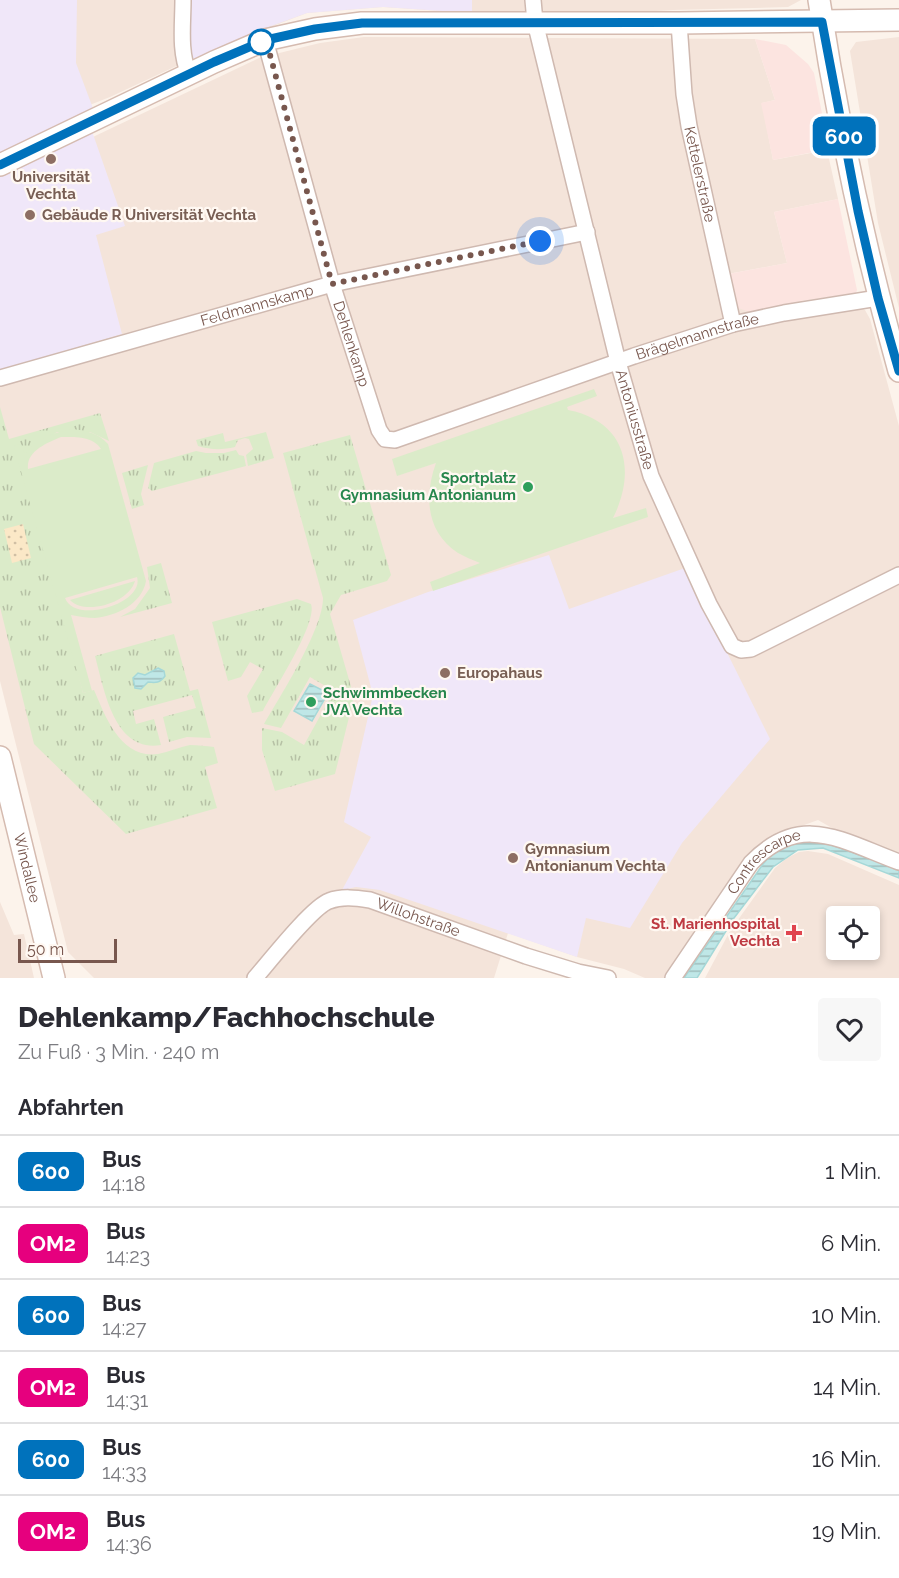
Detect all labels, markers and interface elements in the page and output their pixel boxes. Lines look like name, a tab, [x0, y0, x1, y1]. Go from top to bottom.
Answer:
unlabelled marker	[248, 29, 274, 55]
line badge: 600	[810, 116, 878, 156]
text: 600	[825, 124, 863, 149]
street label: Kettelerstraße	[680, 125, 719, 224]
marker: Universität Vechta	[44, 152, 58, 166]
place label: Universität Vechta	[12, 168, 90, 203]
place label: Gebäude R Universität Vechta	[42, 206, 257, 224]
marker: Gebäude R Universität Vechta	[23, 208, 37, 222]
your location	[525, 226, 555, 256]
street label: Feldmannskamp	[198, 281, 315, 330]
street label: Dehlenkamp	[329, 299, 374, 389]
street label: Brägelmannstraße	[634, 310, 761, 364]
street label: Antoniusstraße	[612, 367, 658, 472]
place label: Sportplatz Gymnasium Antonianum	[340, 469, 516, 504]
marker: Sportplatz Gymnasium Antonianum	[521, 480, 535, 494]
place label: Europahaus	[457, 664, 542, 682]
marker: Europahaus	[438, 666, 452, 680]
place label: Schwimmbecken JVA Vechta	[323, 684, 447, 719]
marker: Schwimmbecken JVA Vechta	[304, 695, 318, 709]
street label: Contrescarpe	[723, 826, 802, 898]
street label: Windallee	[10, 831, 44, 905]
place label: Gymnasium Antonianum Vechta	[525, 840, 666, 875]
marker: Gymnasium Antonianum Vechta	[506, 851, 520, 865]
street label: Willohstraße	[374, 894, 463, 941]
map controls	[826, 906, 880, 960]
button: locate	[826, 906, 880, 960]
place label: St. Marienhospital Vechta	[651, 915, 780, 950]
marker: St. Marienhospital Vechta	[785, 924, 803, 942]
scale bar	[18, 936, 117, 964]
text: 50 m	[27, 940, 64, 959]
button: heart	[818, 998, 881, 1061]
text: Dehlenkamp/Fachhochschule	[18, 1001, 435, 1034]
text: Zu Fuß · 3 Min. · 240 m	[18, 1040, 219, 1064]
text: Abfahrten	[18, 1094, 124, 1120]
text: Bus	[102, 1146, 141, 1172]
text: 1 Min.	[825, 1158, 881, 1184]
text: 600	[32, 1159, 70, 1184]
text: 14:18	[102, 1172, 146, 1196]
text: Bus	[106, 1218, 145, 1244]
text: 6 Min.	[821, 1230, 881, 1256]
text: OM2	[30, 1231, 76, 1256]
text: 14:23	[106, 1244, 150, 1268]
text: Bus	[102, 1290, 141, 1316]
text: 10 Min.	[811, 1302, 881, 1328]
text: 600	[32, 1303, 70, 1328]
text: 14:27	[102, 1316, 146, 1340]
text: Bus	[106, 1362, 145, 1388]
text: 14 Min.	[813, 1374, 881, 1400]
text: OM2	[30, 1375, 76, 1400]
text: 14:31	[106, 1388, 148, 1412]
text: Bus	[102, 1434, 141, 1460]
text: 16 Min.	[812, 1446, 881, 1472]
text: 600	[32, 1447, 70, 1472]
text: 14:33	[102, 1460, 147, 1484]
text: Bus	[106, 1506, 145, 1532]
text: 19 Min.	[812, 1518, 881, 1544]
text: OM2	[30, 1519, 76, 1544]
text: 14:36	[106, 1532, 152, 1556]

